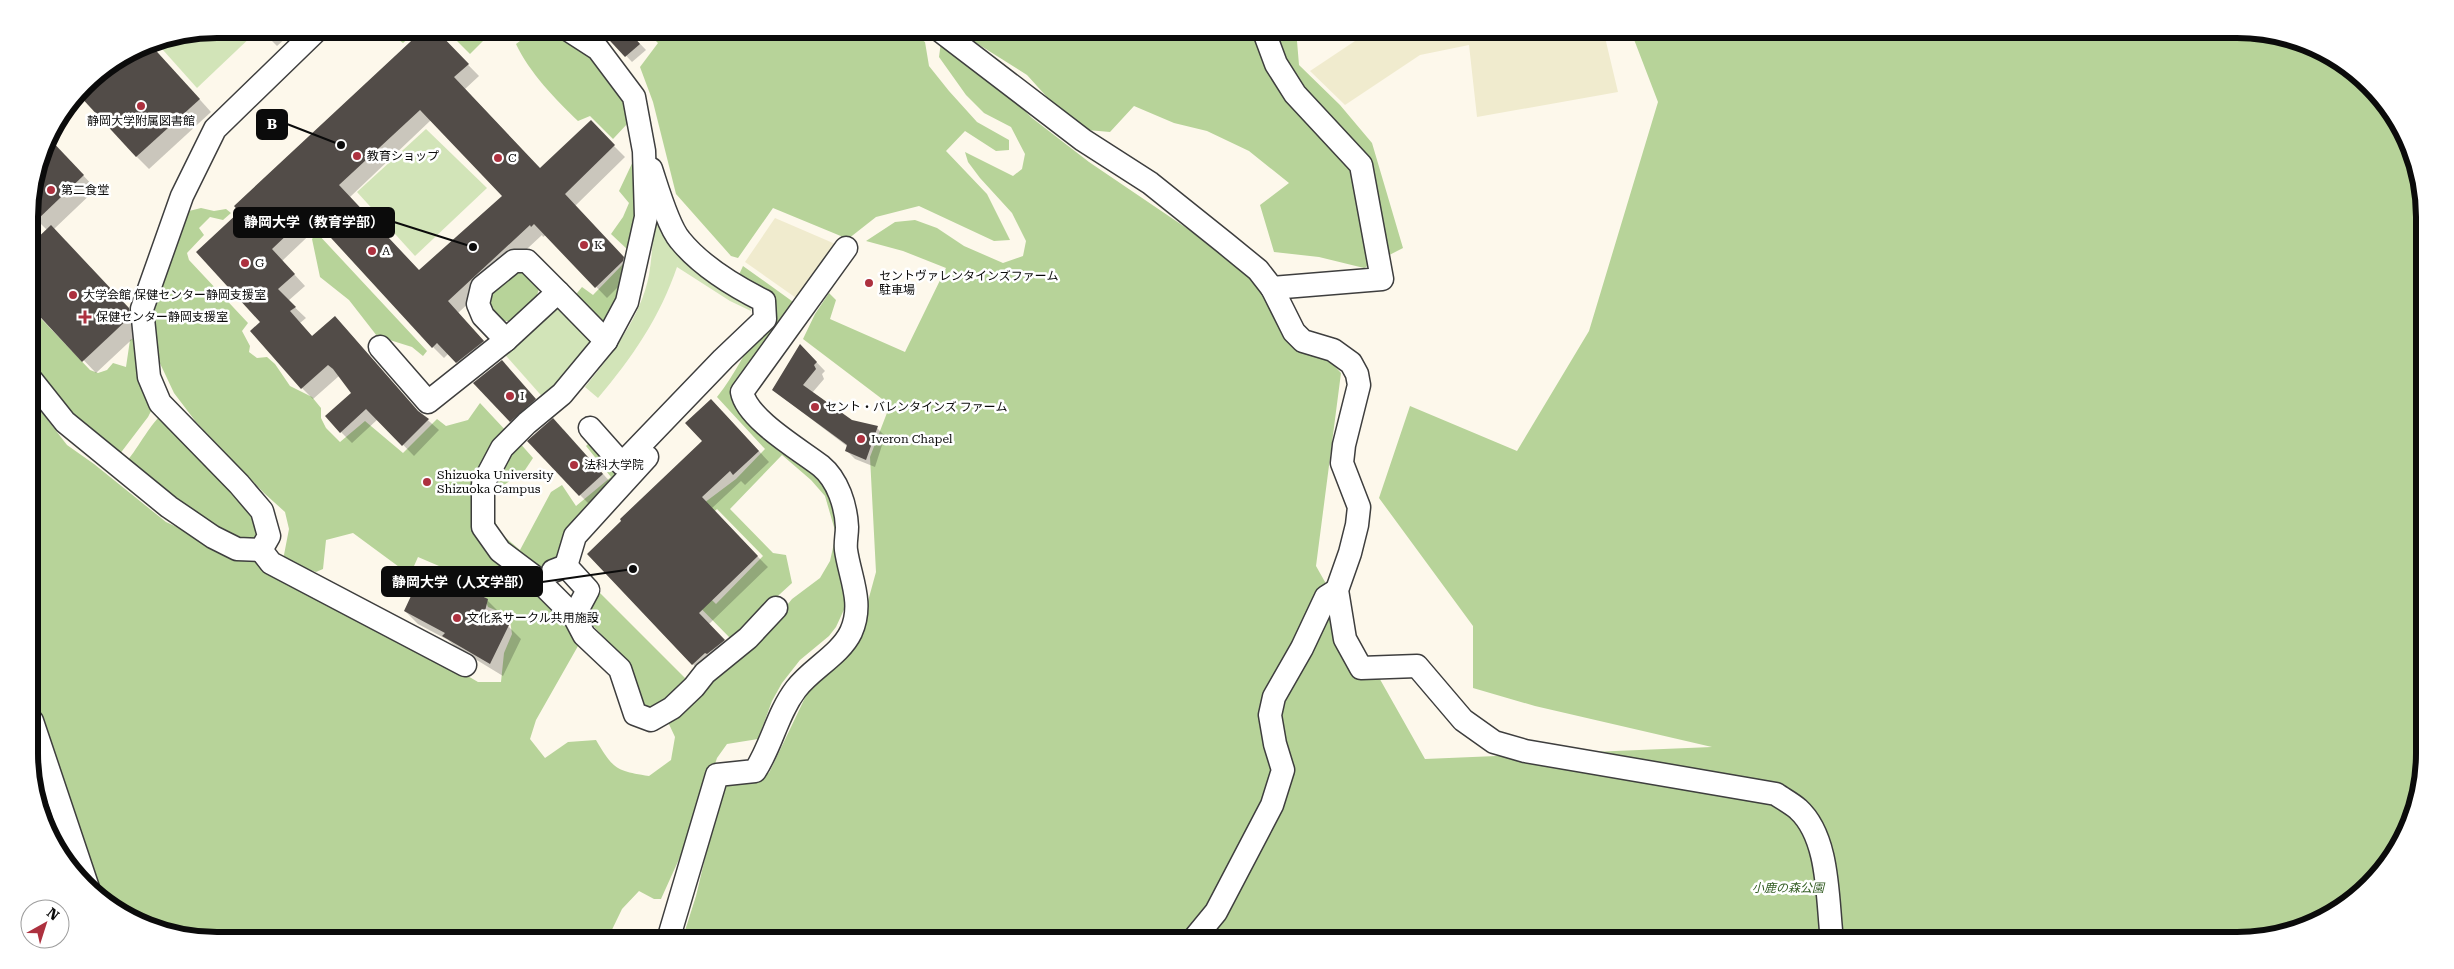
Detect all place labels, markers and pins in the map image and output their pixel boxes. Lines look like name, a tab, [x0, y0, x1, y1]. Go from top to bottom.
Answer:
marker: 静岡大学附属図書館	[135, 100, 147, 112]
callout: B	[257, 110, 287, 139]
place label: 静岡大学附属図書館	[87, 114, 195, 128]
place label: 教育ショップ	[367, 149, 439, 163]
marker: 教育ショップ	[351, 150, 363, 162]
place label: C	[508, 151, 517, 165]
marker: C	[492, 152, 504, 164]
place label: 第二食堂	[61, 183, 109, 197]
marker: 第二食堂	[45, 184, 57, 196]
callout: 静岡大学（教育学部）	[234, 208, 394, 237]
place label: K	[594, 238, 603, 252]
marker: K	[578, 239, 590, 251]
place label: A	[382, 244, 391, 258]
marker: A	[366, 245, 378, 257]
place label: G	[255, 256, 265, 270]
marker: G	[239, 257, 251, 269]
place label: セントヴァレンタインズファーム 駐車場	[879, 269, 1058, 297]
marker: セントヴァレンタインズファーム 駐車場	[863, 277, 875, 289]
place label: 大学会館 保健センター静岡支援室	[83, 288, 266, 302]
marker: 大学会館 保健センター静岡支援室	[67, 289, 79, 301]
marker: 保健センター静岡支援室	[78, 310, 92, 324]
place label: 保健センター静岡支援室	[96, 310, 228, 324]
place label: I	[520, 389, 525, 403]
marker: I	[504, 390, 516, 402]
place label: セント・バレンタインズ ファーム	[825, 400, 1007, 414]
marker: セント・バレンタインズ ファーム	[809, 401, 821, 413]
place label: Iveron Chapel	[871, 432, 953, 446]
marker: Iveron Chapel	[855, 433, 867, 445]
place label: 法科大学院	[584, 458, 644, 472]
marker: 法科大学院	[568, 459, 580, 471]
place label: Shizuoka University Shizuoka Campus	[437, 468, 555, 496]
marker: Shizuoka University Shizuoka Campus	[421, 476, 433, 488]
callout: 静岡大学（人文学部）	[382, 567, 542, 596]
place label: 文化系サークル共用施設	[467, 611, 599, 625]
marker: 文化系サークル共用施設	[451, 612, 463, 624]

